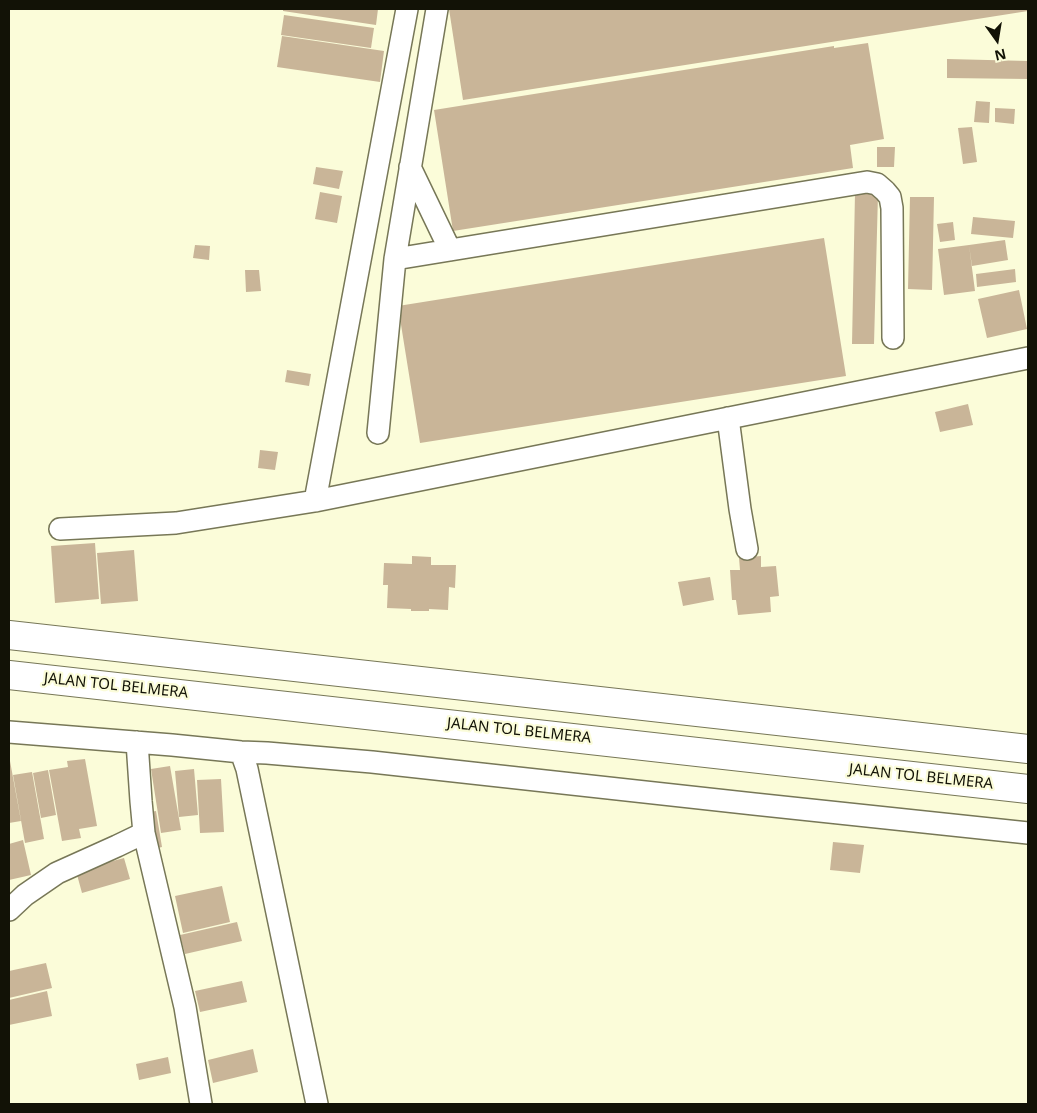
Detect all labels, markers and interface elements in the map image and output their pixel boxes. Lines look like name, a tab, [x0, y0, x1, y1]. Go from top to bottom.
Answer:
north arrow	[972, 15, 1022, 65]
text: N	[993, 45, 1008, 66]
street label: JALAN TOL BELMERA	[43, 669, 189, 703]
street label: JALAN TOL BELMERA	[446, 714, 592, 748]
street label: JALAN TOL BELMERA	[848, 760, 994, 794]

